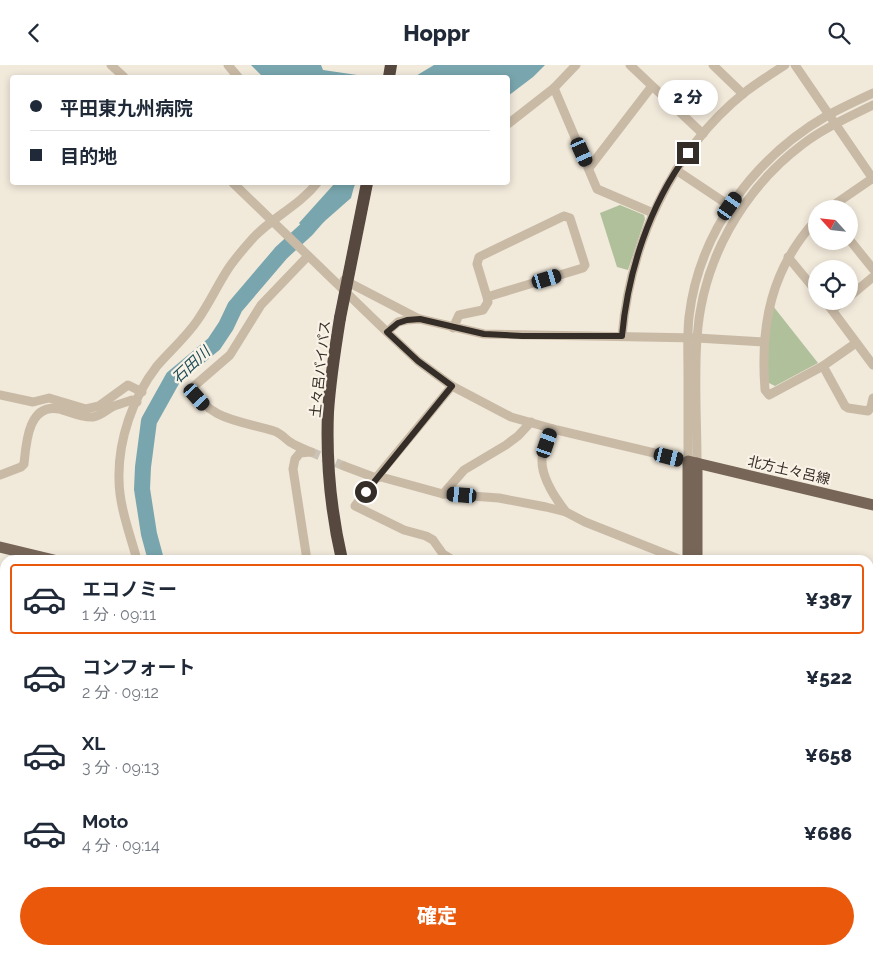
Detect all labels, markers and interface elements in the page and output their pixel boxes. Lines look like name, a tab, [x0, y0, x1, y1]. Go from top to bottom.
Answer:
icon: back	[20, 19, 48, 47]
icon: search	[825, 19, 853, 47]
text: Hoppr	[403, 20, 470, 46]
callout: 2 分	[658, 81, 718, 116]
text: 2 分	[673, 88, 703, 107]
text: 平田東九州病院	[60, 97, 193, 119]
car	[569, 135, 594, 169]
route end	[677, 142, 699, 164]
text: 目的地	[60, 145, 117, 167]
car	[715, 189, 744, 223]
north arrow	[808, 200, 858, 250]
map controls	[808, 200, 858, 310]
button: locate	[808, 260, 858, 310]
car	[530, 267, 563, 291]
street label: 土々呂バイパス	[307, 320, 333, 418]
water label: 石田川	[168, 342, 215, 387]
car	[181, 381, 212, 413]
car	[535, 426, 558, 460]
car	[652, 446, 685, 468]
street label: 北方土々呂線	[746, 453, 832, 487]
route start	[355, 481, 377, 503]
car	[446, 486, 477, 504]
icon: car	[22, 577, 67, 622]
text: エコノミー	[82, 578, 177, 600]
text: ¥387	[805, 588, 852, 610]
text: 1 分 · 09:11	[82, 605, 156, 624]
icon: car	[22, 655, 67, 700]
text: コンフォート	[82, 656, 195, 678]
text: ¥522	[806, 666, 852, 688]
text: 2 分 · 09:12	[82, 683, 159, 702]
text: XL	[82, 732, 105, 754]
icon: car	[22, 733, 67, 778]
text: ¥658	[805, 744, 852, 766]
text: 3 分 · 09:13	[82, 758, 159, 777]
text: Moto	[82, 810, 128, 832]
icon: car	[22, 811, 67, 856]
text: ¥686	[804, 822, 852, 844]
text: 4 分 · 09:14	[82, 836, 160, 855]
button: 確定	[20, 887, 854, 945]

